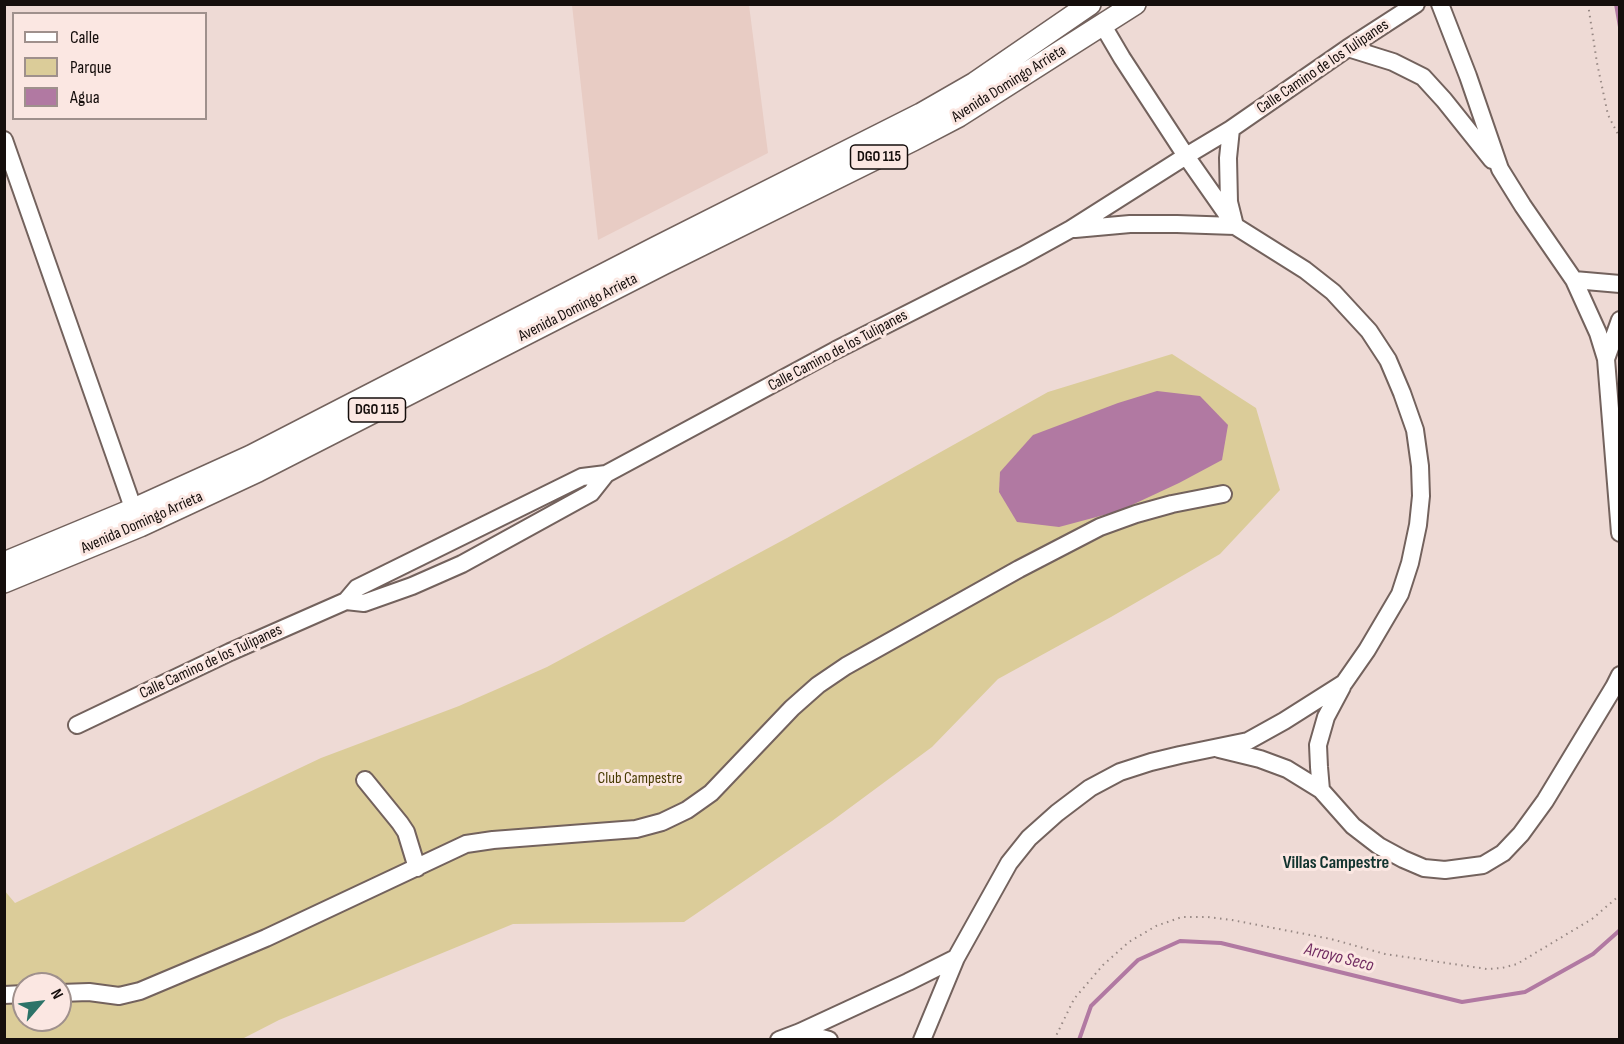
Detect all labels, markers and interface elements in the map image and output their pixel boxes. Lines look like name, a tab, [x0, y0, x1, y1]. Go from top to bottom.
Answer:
legend	[12, 12, 207, 120]
street label: Calle Camino de los Tulipanes	[1253, 16, 1393, 118]
text: Calle	[70, 27, 99, 48]
street label: Avenida Domingo Arrieta	[948, 41, 1070, 127]
text: Parque	[70, 57, 111, 78]
text: Agua	[70, 87, 100, 108]
road number: DGO 115	[850, 145, 908, 169]
street label: Avenida Domingo Arrieta	[515, 270, 641, 346]
street label: Calle Camino de los Tulipanes	[765, 306, 911, 396]
road number: DGO 115	[348, 398, 406, 422]
street label: Avenida Domingo Arrieta	[78, 488, 206, 558]
street label: Calle Camino de los Tulipanes	[137, 621, 285, 703]
park label: Club Campestre	[598, 769, 682, 789]
district label: Villas Campestre	[1283, 852, 1389, 874]
water label: Arroyo Seco	[1302, 939, 1376, 977]
north arrow	[12, 972, 72, 1032]
text: N	[46, 986, 67, 1002]

